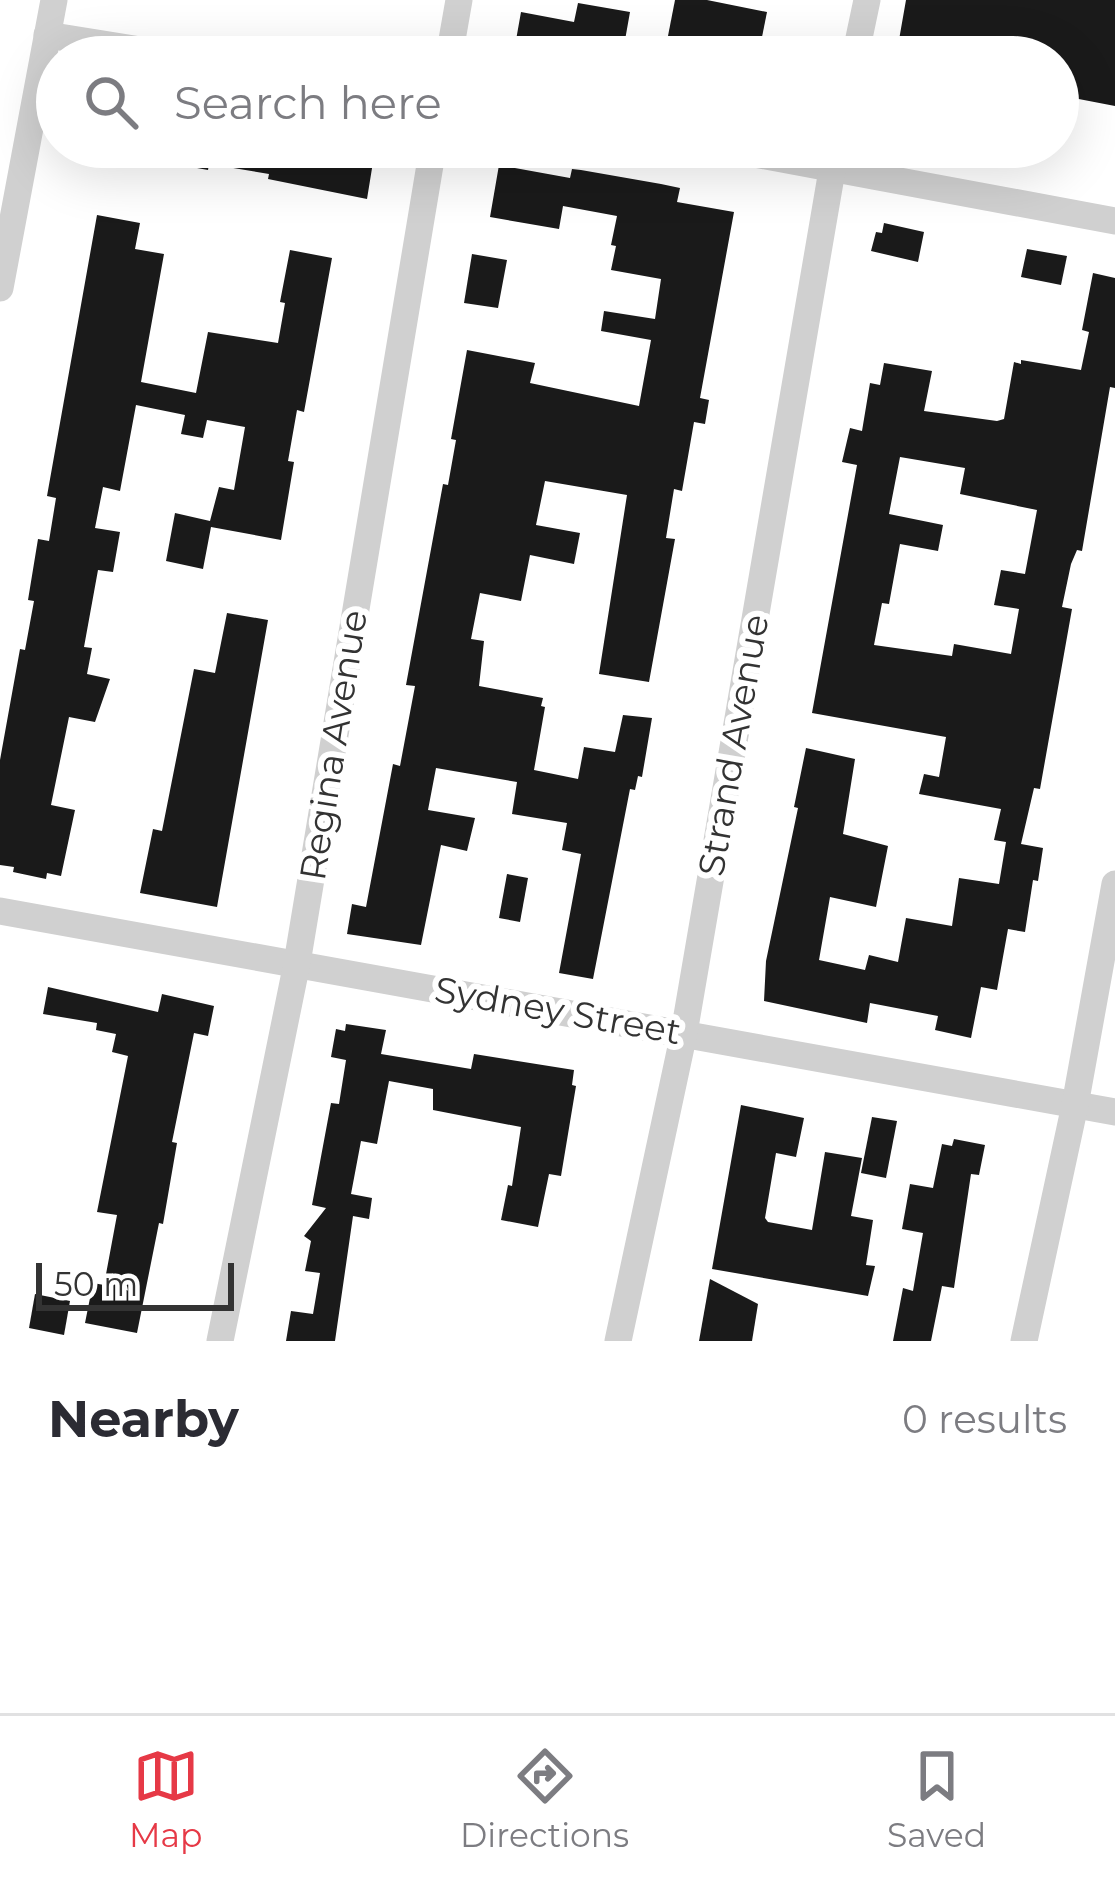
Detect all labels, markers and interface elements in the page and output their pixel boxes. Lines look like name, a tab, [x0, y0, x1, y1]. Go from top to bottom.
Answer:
search box	[36, 36, 1079, 168]
icon: search	[78, 69, 144, 135]
text: Search here	[174, 75, 442, 130]
street label: Regina Avenue	[290, 607, 376, 883]
street label: Strand Avenue	[688, 611, 778, 879]
street label: Sydney Street	[431, 967, 685, 1053]
scale bar	[36, 1257, 234, 1310]
text: 50 m	[54, 1264, 138, 1304]
text: Nearby	[48, 1388, 239, 1450]
text: 0 results	[902, 1395, 1067, 1443]
tab: Map	[129, 1743, 202, 1855]
tab: Directions	[460, 1743, 629, 1855]
tab: Saved	[887, 1743, 986, 1855]

